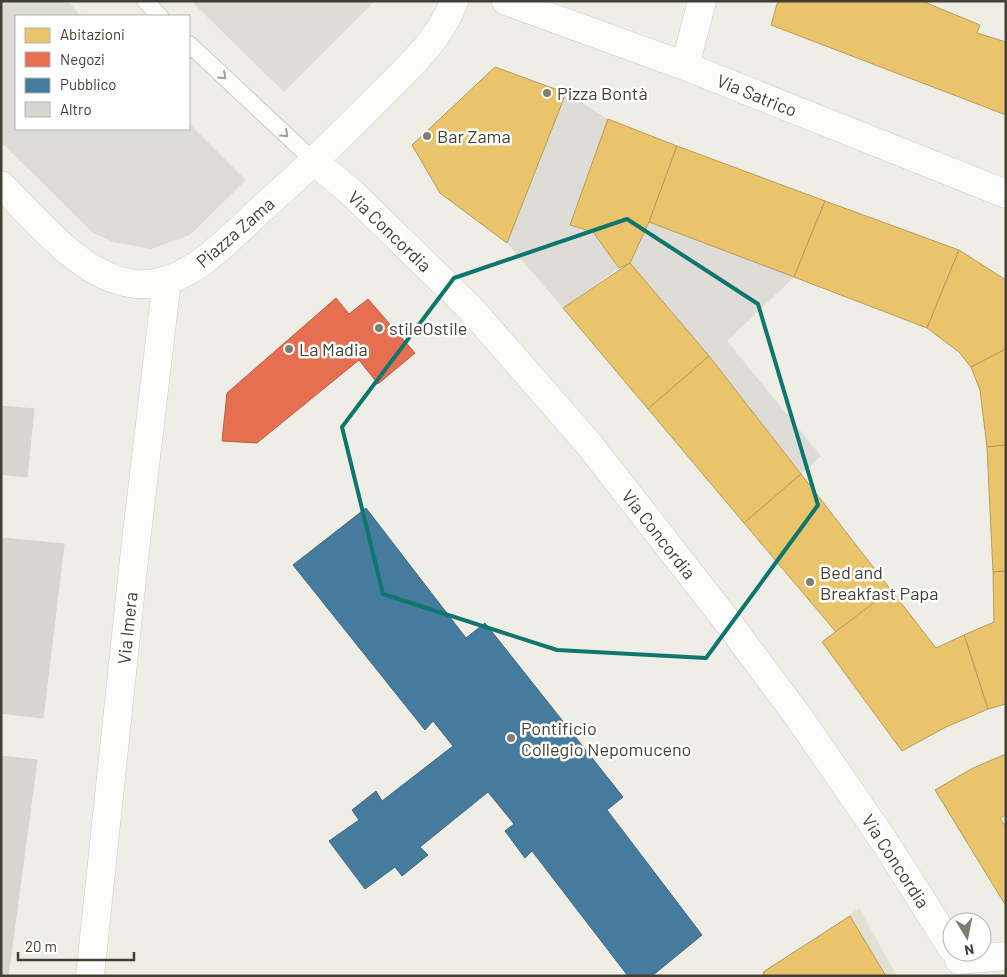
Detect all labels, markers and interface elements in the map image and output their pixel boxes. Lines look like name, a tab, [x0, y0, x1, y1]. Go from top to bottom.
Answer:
legend	[15, 15, 190, 130]
text: Abitazioni	[60, 25, 125, 43]
text: Negozi	[60, 50, 105, 68]
street label: Via Satrico	[714, 69, 800, 121]
one-way arrow	[217, 70, 226, 79]
text: Pubblico	[60, 75, 117, 93]
place label: Pizza Bontà	[557, 82, 648, 104]
marker: Pizza Bontà	[541, 87, 553, 99]
text: Altro	[60, 100, 92, 118]
place label: Bar Zama	[437, 125, 511, 147]
one-way arrow	[280, 128, 289, 137]
marker: Bar Zama	[421, 130, 433, 142]
street label: Via Concordia	[344, 186, 436, 276]
street label: Piazza Zama	[191, 192, 279, 272]
place label: stileOstile	[389, 317, 467, 339]
marker: stileOstile	[373, 322, 385, 334]
place label: La Madia	[299, 338, 368, 360]
marker: La Madia	[283, 343, 295, 355]
street label: Via Concordia	[617, 485, 701, 583]
place label: Bed and Breakfast Papa	[820, 561, 938, 604]
marker: Bed and Breakfast Papa	[804, 576, 816, 588]
street label: Via Imera	[112, 591, 142, 665]
place label: Pontificio Collegio Nepomuceno	[521, 717, 691, 760]
marker: Pontificio Collegio Nepomuceno	[505, 732, 517, 744]
street label: Via Concordia	[858, 810, 934, 912]
north arrow	[942, 912, 992, 962]
scale bar	[18, 930, 134, 962]
text: 20 m	[25, 937, 57, 955]
text: N	[963, 941, 975, 959]

